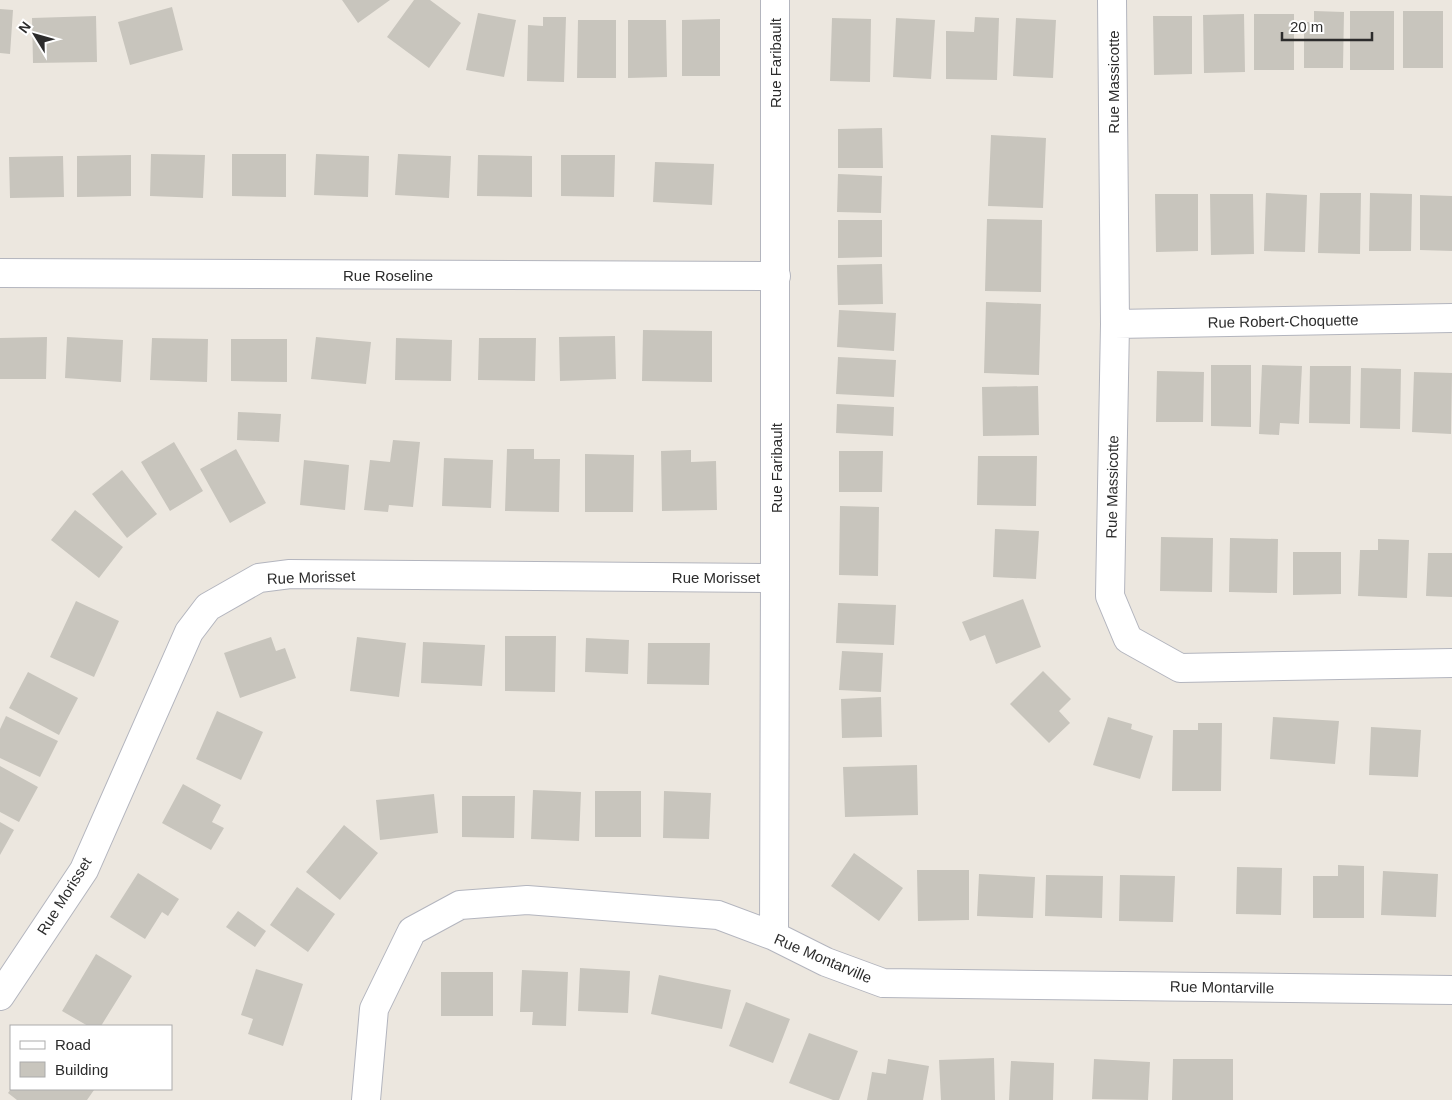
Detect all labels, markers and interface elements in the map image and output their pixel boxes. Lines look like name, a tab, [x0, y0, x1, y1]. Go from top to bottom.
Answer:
north arrow	[10, 10, 60, 60]
scale bar	[1282, 10, 1372, 42]
street label: Rue Faribault	[767, 17, 784, 108]
text: N	[15, 18, 34, 36]
text: 20 m	[1290, 18, 1323, 35]
street label: Rue Massicotte	[1105, 30, 1122, 134]
street label: Rue Roseline	[343, 267, 433, 284]
street label: Rue Robert-Choquette	[1207, 311, 1359, 331]
street label: Rue Faribault	[768, 422, 785, 513]
street label: Rue Massicotte	[1103, 435, 1121, 539]
street label: Rue Morisset	[267, 567, 356, 587]
street label: Rue Morisset	[672, 569, 761, 586]
street label: Rue Morisset	[33, 853, 95, 938]
street label: Rue Montarville	[772, 930, 874, 986]
street label: Rue Montarville	[1170, 978, 1274, 996]
legend	[10, 1025, 172, 1090]
text: Road	[55, 1036, 91, 1053]
text: Building	[55, 1061, 108, 1078]

